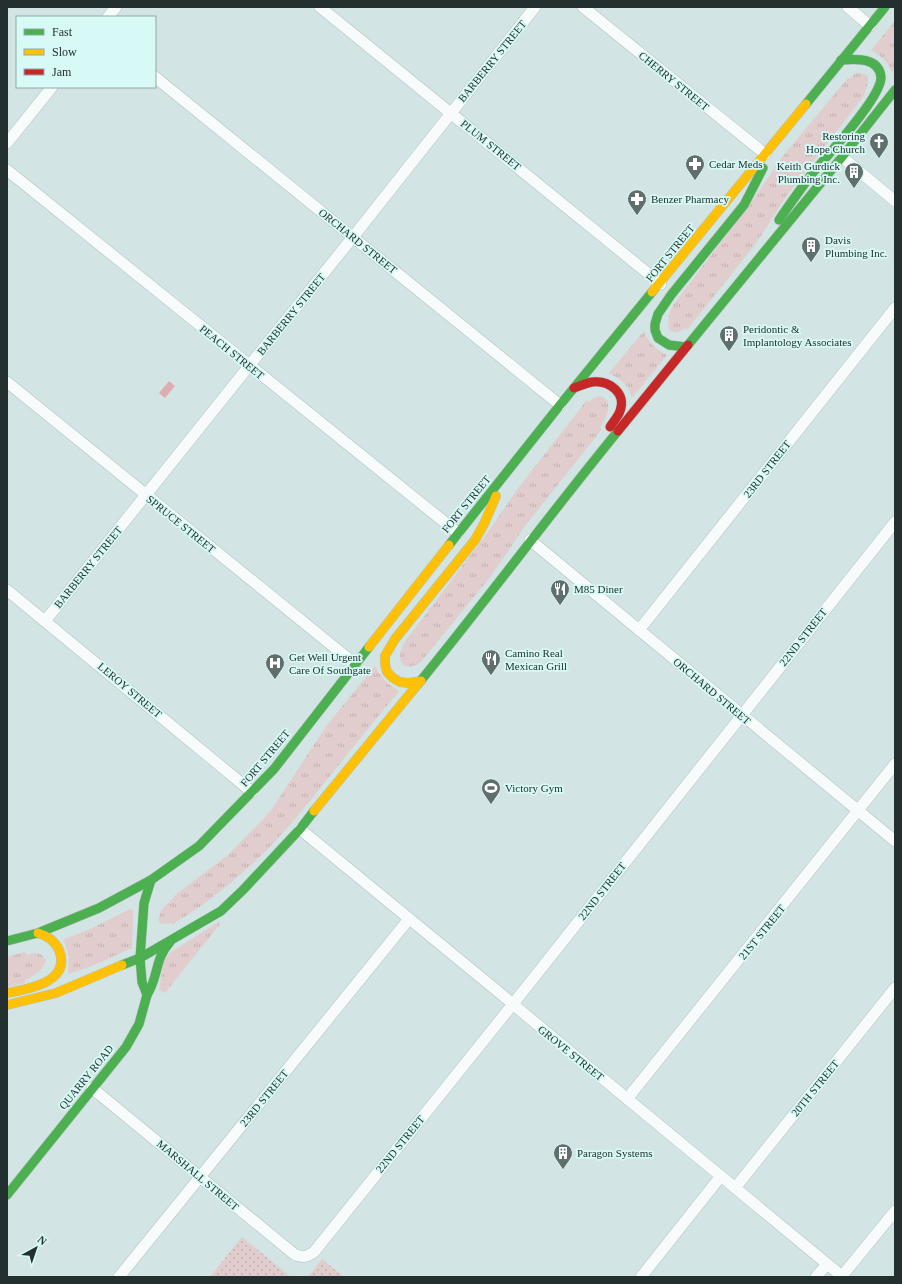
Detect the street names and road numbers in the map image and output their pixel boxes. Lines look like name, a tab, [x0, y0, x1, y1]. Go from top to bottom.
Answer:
street label: BARBERRY STREET	[455, 18, 529, 104]
street label: CHERRY STREET	[637, 49, 712, 113]
street label: PLUM STREET	[459, 117, 524, 173]
street label: ORCHARD STREET	[317, 206, 400, 276]
street label: FORT STREET	[643, 222, 697, 284]
street label: BARBERRY STREET	[254, 271, 328, 357]
street label: PEACH STREET	[197, 322, 267, 382]
street label: 23RD STREET	[741, 438, 793, 500]
street label: FORT STREET	[439, 473, 493, 535]
street label: SPRUCE STREET	[144, 493, 218, 555]
street label: BARBERRY STREET	[51, 524, 125, 610]
street label: 22ND STREET	[777, 606, 829, 668]
street label: ORCHARD STREET	[671, 655, 753, 727]
street label: LEROY STREET	[96, 660, 164, 720]
street label: FORT STREET	[238, 727, 292, 789]
street label: 22ND STREET	[576, 860, 628, 922]
street label: 21ST STREET	[736, 902, 788, 962]
street label: GROVE STREET	[536, 1023, 606, 1083]
street label: QUARRY ROAD	[56, 1042, 116, 1112]
street label: 20TH STREET	[789, 1057, 841, 1118]
street label: 23RD STREET	[238, 1067, 291, 1129]
street label: 22ND STREET	[373, 1113, 427, 1175]
street label: MARSHALL STREET	[155, 1137, 242, 1213]

